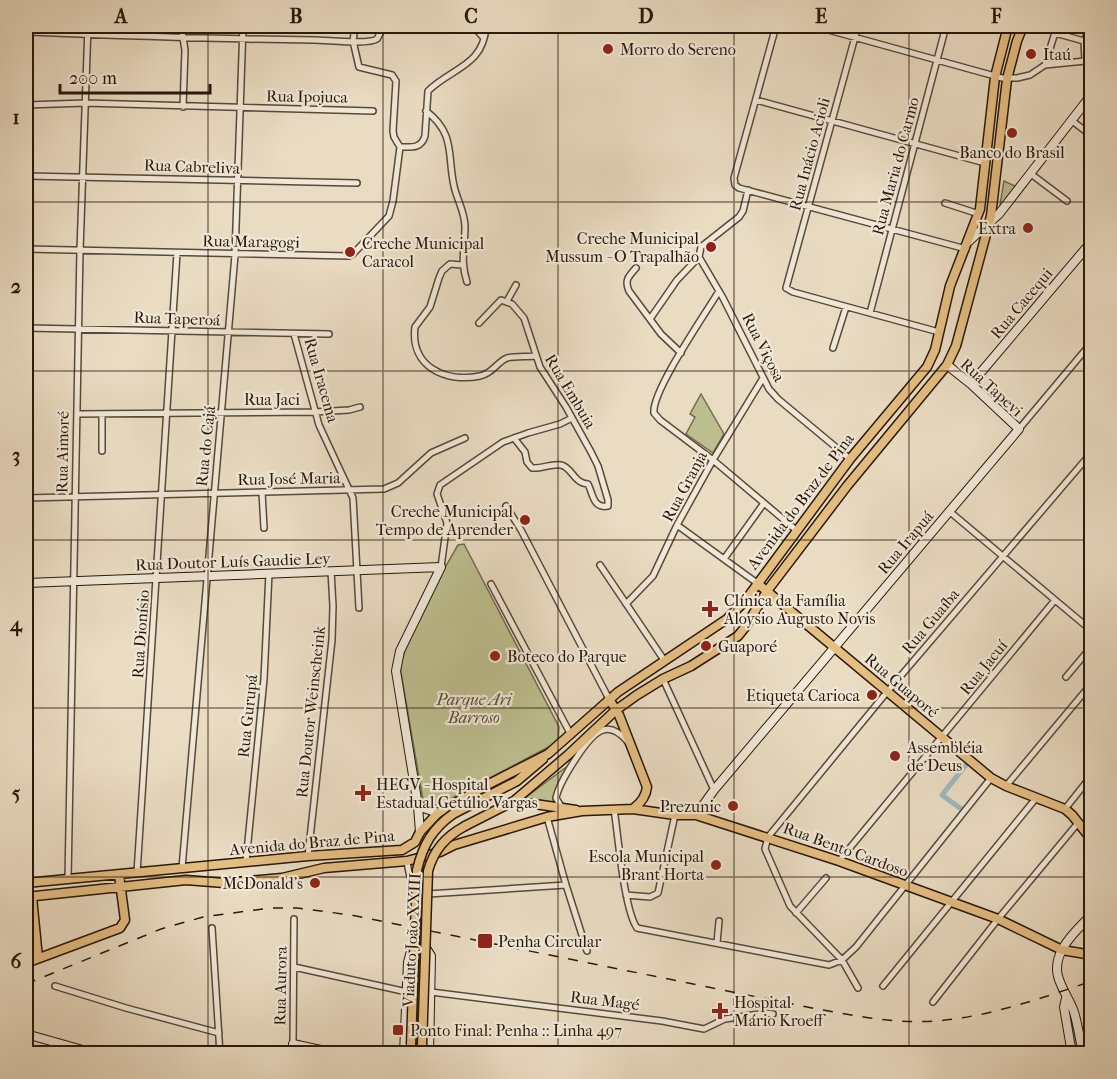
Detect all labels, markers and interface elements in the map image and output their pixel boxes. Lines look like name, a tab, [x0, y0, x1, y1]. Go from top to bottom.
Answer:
text: A	[113, 5, 129, 28]
text: B	[289, 5, 303, 28]
text: C	[464, 5, 478, 28]
text: D	[638, 5, 654, 28]
text: E	[815, 5, 827, 28]
text: F	[990, 5, 1002, 28]
place label: Morro do Sereno	[620, 40, 736, 59]
marker: Morro do Sereno	[601, 42, 615, 56]
place label: Itaú	[1043, 45, 1071, 64]
marker: Itaú	[1024, 47, 1038, 61]
scale bar	[60, 57, 210, 95]
text: 200 m	[69, 68, 117, 89]
street label: Rua Ipojuca	[266, 86, 349, 107]
street label: Rua Inácio Acioli	[785, 95, 834, 213]
street label: Rua Maria do Carmo	[868, 95, 923, 237]
text: 1	[12, 106, 20, 129]
marker: Banco do Brasil	[1005, 126, 1019, 140]
place label: Banco do Brasil	[959, 143, 1065, 162]
street label: Rua Cabreliva	[143, 155, 241, 178]
place label: Extra	[978, 219, 1017, 238]
marker: Extra	[1021, 221, 1035, 235]
place label: Creche Municipal Mussum - O Trapalhão	[545, 229, 700, 266]
street label: Rua Maragogi	[202, 231, 300, 252]
place label: Creche Municipal Caracol	[362, 234, 485, 271]
marker: Creche Municipal Mussum - O Trapalhão	[704, 240, 718, 254]
marker: Creche Municipal Caracol	[343, 245, 357, 259]
street label: Rua Cacequi	[986, 264, 1057, 343]
text: 2	[11, 275, 21, 298]
street label: Rua Taperoá	[133, 307, 221, 330]
street label: Rua Viçosa	[738, 310, 789, 385]
street label: Rua Iracema	[300, 336, 343, 425]
street label: Rua Embuia	[541, 350, 601, 433]
street label: Rua Tapevi	[957, 354, 1027, 420]
street label: Rua Jaci	[244, 390, 300, 409]
street label: Rua do Cajá	[192, 404, 219, 487]
street label: Rua Aimoré	[52, 411, 73, 493]
street label: Avenida do Braz de Pina	[742, 429, 858, 574]
text: 3	[12, 444, 20, 467]
street label: Rua Granja	[658, 447, 711, 525]
street label: Rua José Maria	[237, 468, 341, 489]
place label: Creche Municipal Tempo de Aprender	[376, 502, 514, 539]
street label: Rua Irapuá	[873, 506, 938, 578]
marker: Creche Municipal Tempo de Aprender	[518, 513, 532, 527]
street label: Rua Doutor Luís Gaudie Ley	[135, 549, 331, 574]
street label: Rua Guaíba	[898, 584, 964, 658]
street label: Rua Dionísio	[128, 589, 153, 679]
place label: Clínica da Família Aloysio Augusto Novis	[723, 591, 876, 628]
marker: Clínica da Família Aloysio Augusto Novis	[701, 600, 719, 618]
text: 4	[9, 613, 23, 637]
street label: Rua Doutor Weinscheink	[292, 624, 329, 799]
street label: Rua Jacuí	[956, 636, 1011, 699]
place label: Guaporé	[718, 637, 777, 656]
marker: Guaporé	[699, 639, 713, 653]
place label: Boteco do Parque	[507, 647, 627, 666]
marker: Boteco do Parque	[488, 649, 502, 663]
street label: Rua Guaporé	[861, 649, 942, 722]
street label: Rua Gurupá	[234, 673, 261, 759]
place label: Etiqueta Carioca	[746, 686, 861, 705]
marker: Etiqueta Carioca	[865, 688, 879, 702]
park label: Parque Ari Barroso	[436, 690, 513, 727]
place label: Assembléia de Deus	[906, 738, 984, 775]
marker: Assembléia de Deus	[888, 749, 902, 763]
place label: HEGV - Hospital Estadual Getúlio Vargas	[376, 775, 538, 812]
text: 5	[12, 782, 21, 805]
marker: HEGV - Hospital Estadual Getúlio Vargas	[354, 784, 372, 802]
place label: Prezunic	[660, 797, 721, 816]
marker: Prezunic	[726, 799, 740, 813]
street label: Rua Bento Cardoso	[781, 818, 911, 881]
street label: Avenida do Braz de Pina	[228, 826, 396, 859]
place label: Escola Municipal Brant Horta	[588, 847, 705, 884]
marker: Escola Municipal Brant Horta	[709, 858, 723, 872]
street label: Viaduto João XXIII	[398, 873, 424, 1009]
place label: McDonald's	[222, 874, 303, 893]
marker: McDonald's	[308, 876, 322, 890]
marker: Penha Circular	[476, 932, 494, 950]
place label: Penha Circular	[498, 932, 601, 951]
street label: Rua Aurora	[270, 946, 291, 1026]
text: 6	[11, 950, 23, 973]
street label: Rua Magé	[569, 987, 641, 1014]
place label: Hospital Mário Kroeff	[734, 993, 826, 1030]
marker: Hospital Mário Kroeff	[711, 1002, 729, 1020]
place label: Ponto Final: Penha :: Linha 497	[410, 1021, 622, 1040]
marker: Ponto Final: Penha :: Linha 497	[391, 1023, 405, 1037]

